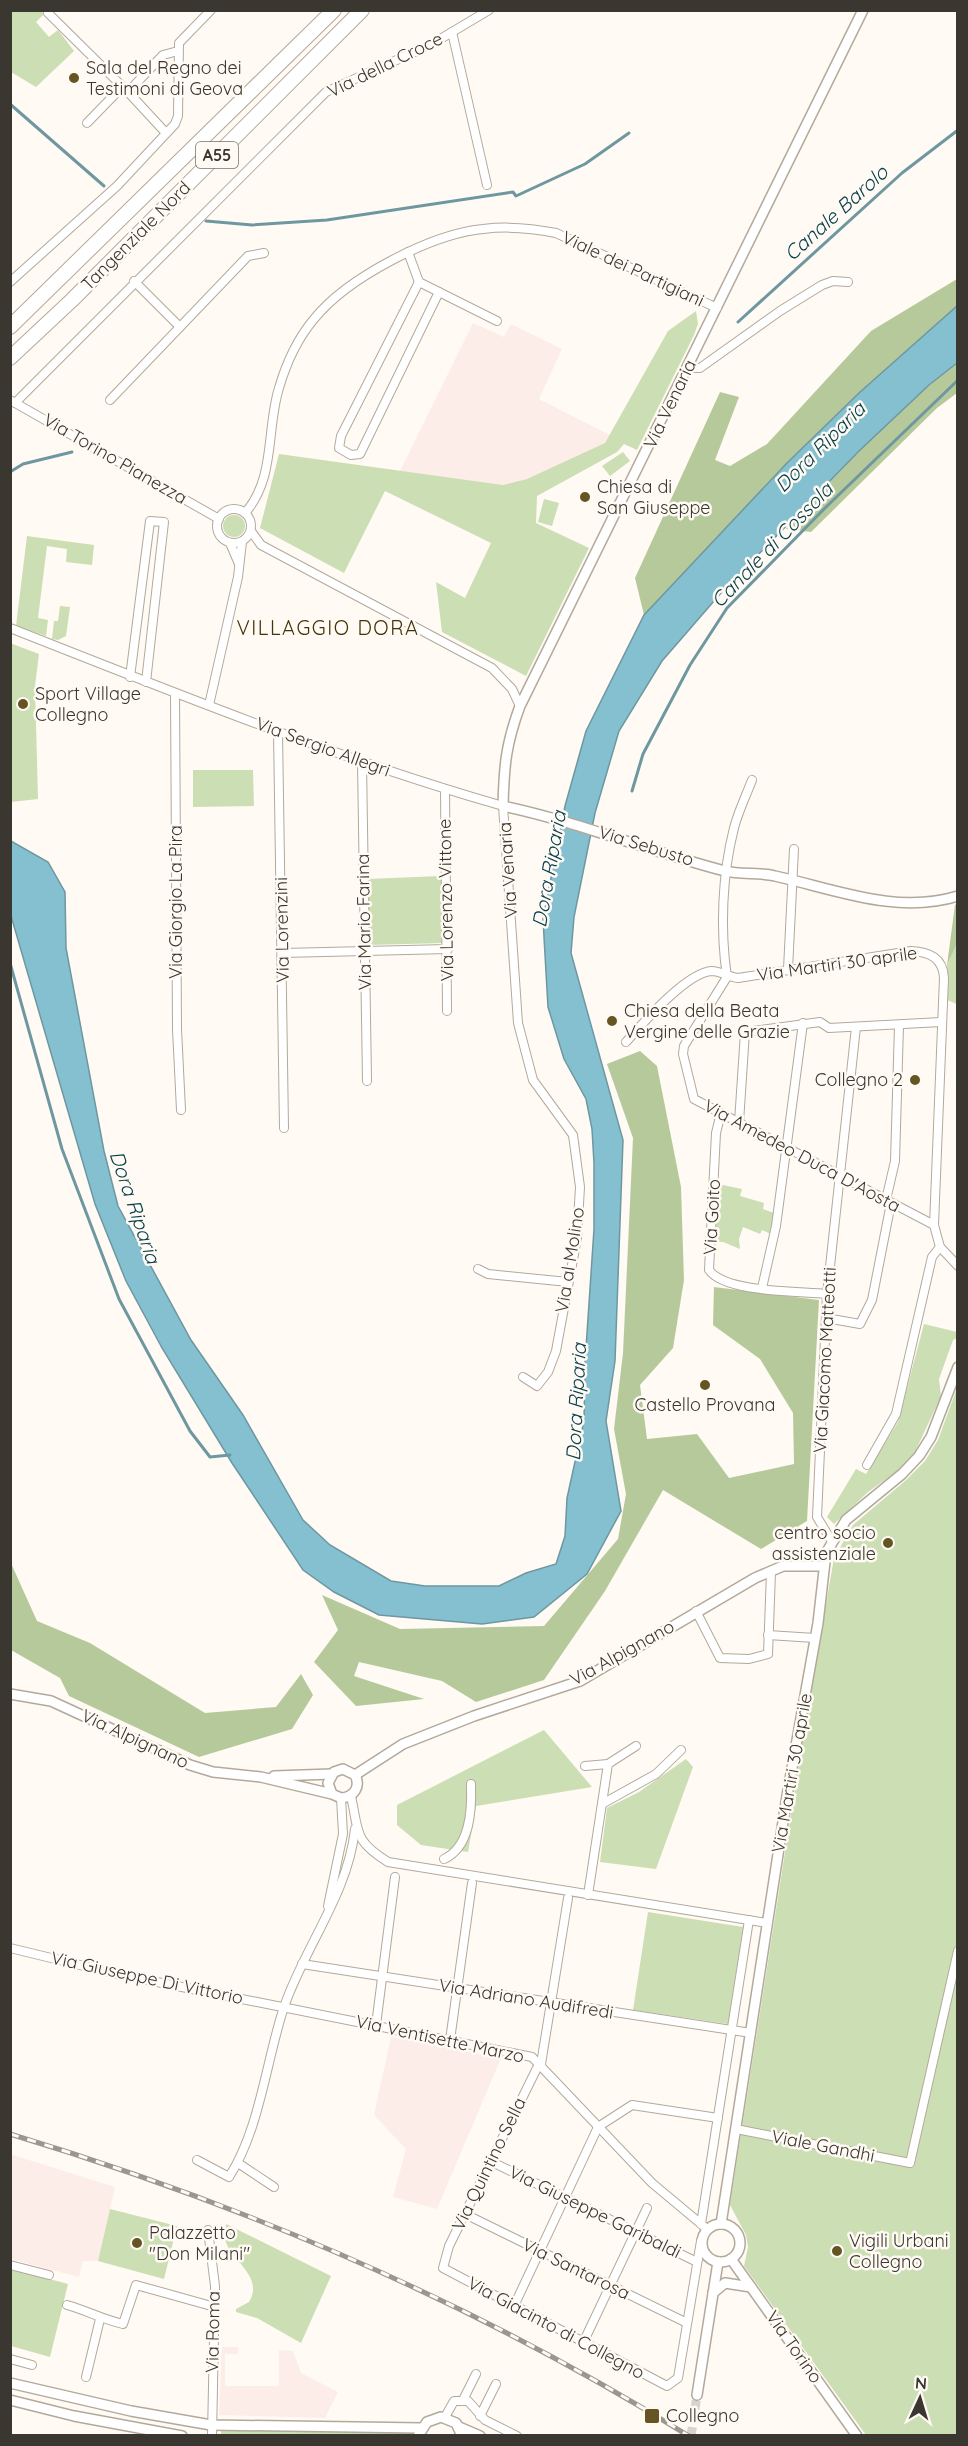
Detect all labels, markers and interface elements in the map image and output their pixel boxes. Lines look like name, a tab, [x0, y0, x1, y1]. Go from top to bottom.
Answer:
street label: Via della Croce	[323, 27, 446, 102]
place label: Sala del Regno dei Testimoni di Geova	[86, 56, 243, 100]
marker: Sala del Regno dei Testimoni di Geova	[67, 71, 81, 85]
road number: A55	[196, 142, 238, 168]
water label: Canale Barolo	[779, 159, 893, 266]
street label: Tangenziale Nord	[76, 176, 195, 295]
street label: Viale dei Partigiani	[558, 226, 708, 312]
street label: Via Venaria	[638, 355, 701, 452]
water label: Dora Riparia	[769, 395, 871, 497]
street label: Via Torino Pianezza	[39, 408, 191, 509]
place label: Chiesa di San Giuseppe	[597, 475, 711, 519]
water label: Canale di Cossola	[705, 475, 839, 613]
marker: Chiesa di San Giuseppe	[578, 490, 592, 504]
district label: VILLAGGIO DORA	[236, 615, 420, 640]
place label: Sport Village Collegno	[35, 682, 141, 726]
marker: Sport Village Collegno	[16, 697, 30, 711]
street label: Via Sergio Allegri	[253, 712, 393, 782]
water label: Dora Riparia	[526, 807, 571, 929]
street label: Via Lorenzo Vittone	[433, 818, 458, 982]
street label: Via Sebusto	[596, 820, 697, 871]
street label: Via Venaria	[493, 821, 522, 919]
street label: Via Giorgio La Pira	[164, 825, 187, 979]
street label: Via Mario Farina	[351, 853, 376, 991]
street label: Via Lorenzini	[269, 877, 294, 983]
street label: Via Martiri 30 aprile	[755, 941, 919, 986]
place label: Chiesa della Beata Vergine delle Grazie	[624, 999, 790, 1043]
marker: Chiesa della Beata Vergine delle Grazie	[605, 1014, 619, 1028]
place label: Collegno 2	[815, 1068, 903, 1091]
marker: Collegno 2	[908, 1073, 922, 1087]
street label: Via Amedeo Duca D'Aosta	[700, 1094, 905, 1217]
water label: Dora Riparia	[104, 1147, 167, 1268]
street label: Via Goito	[698, 1179, 725, 1255]
street label: Via al Molino	[550, 1205, 589, 1314]
street label: Via Giacomo Matteotti	[808, 1266, 841, 1454]
water label: Dora Riparia	[560, 1341, 591, 1461]
marker: Castello Provana	[698, 1378, 712, 1392]
place label: Castello Provana	[635, 1393, 775, 1416]
place label: centro socio assistenziale	[772, 1521, 876, 1565]
marker: centro socio assistenziale	[881, 1536, 895, 1550]
street label: Via Alpignano	[565, 1614, 678, 1691]
street label: Via Martiri 30 aprile	[766, 1691, 817, 1855]
street label: Via Alpignano	[78, 1704, 193, 1773]
street label: Via Giuseppe Di Vittorio	[49, 1946, 245, 2009]
street label: Via Adriano Audifredi	[437, 1973, 615, 2024]
street label: Via Ventisette Marzo	[354, 2009, 526, 2068]
street label: Via Quintino Sella	[446, 2093, 531, 2234]
street label: Viale Gandhi	[769, 2124, 877, 2167]
street label: Via Giuseppe Garibaldi	[505, 2160, 685, 2263]
place label: Palazzetto "Don Milani"	[149, 2221, 250, 2265]
place label: Vigili Urbani Collegno	[849, 2229, 949, 2273]
street label: Via Santarosa	[519, 2233, 634, 2305]
marker: Palazzetto "Don Milani"	[130, 2236, 144, 2250]
marker: Vigili Urbani Collegno	[830, 2244, 844, 2258]
street label: Via Giacinto di Collegno	[464, 2271, 649, 2384]
street label: Via Roma	[200, 2291, 225, 2373]
street label: Via Torino	[761, 2306, 828, 2387]
north arrow	[890, 2368, 950, 2428]
text: N	[914, 2373, 928, 2393]
place label: Collegno	[666, 2404, 739, 2427]
marker: Collegno	[643, 2407, 661, 2425]

